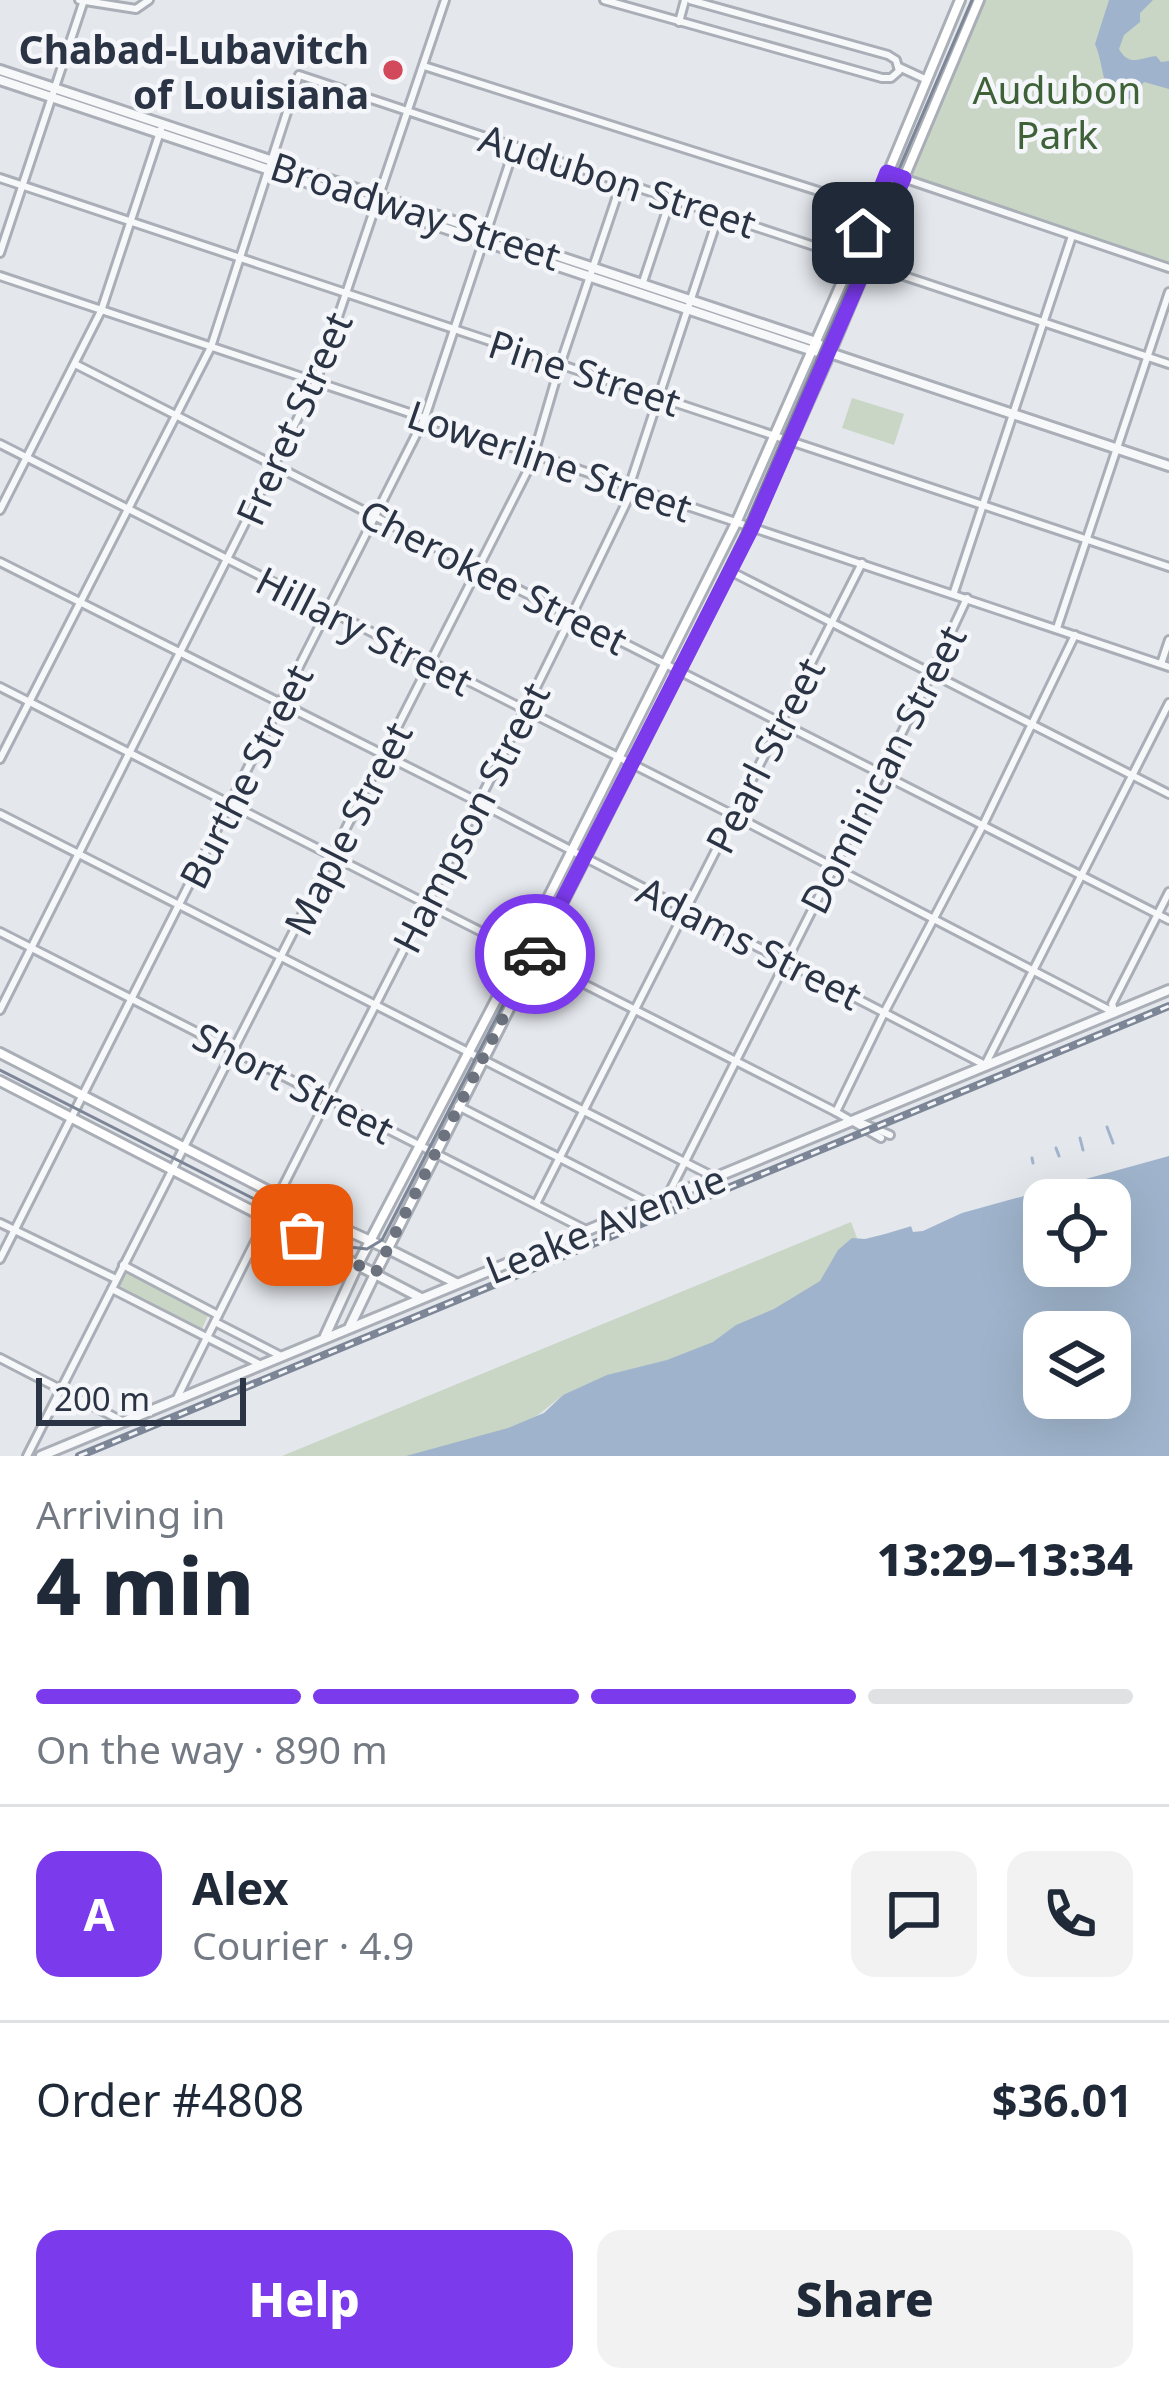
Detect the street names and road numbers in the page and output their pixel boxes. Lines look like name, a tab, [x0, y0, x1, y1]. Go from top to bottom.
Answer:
street label: Audubon Street	[473, 110, 763, 250]
street label: Broadway Street	[264, 138, 568, 282]
street label: Freret Street	[222, 303, 364, 533]
street label: Pine Street	[482, 316, 688, 428]
street label: Lowerline Street	[401, 387, 699, 533]
street label: Cherokee Street	[351, 486, 637, 666]
street label: Hillary Street	[248, 553, 482, 707]
street label: Dominican Street	[787, 616, 977, 922]
street label: Pearl Street	[692, 648, 836, 862]
street label: Burthe Street	[166, 655, 324, 897]
street label: Hampson Street	[379, 673, 561, 961]
street label: Maple Street	[271, 712, 423, 944]
street label: Adams Street	[629, 863, 871, 1021]
street label: Short Street	[185, 1009, 403, 1155]
street label: Leake Avenue	[477, 1151, 733, 1295]

